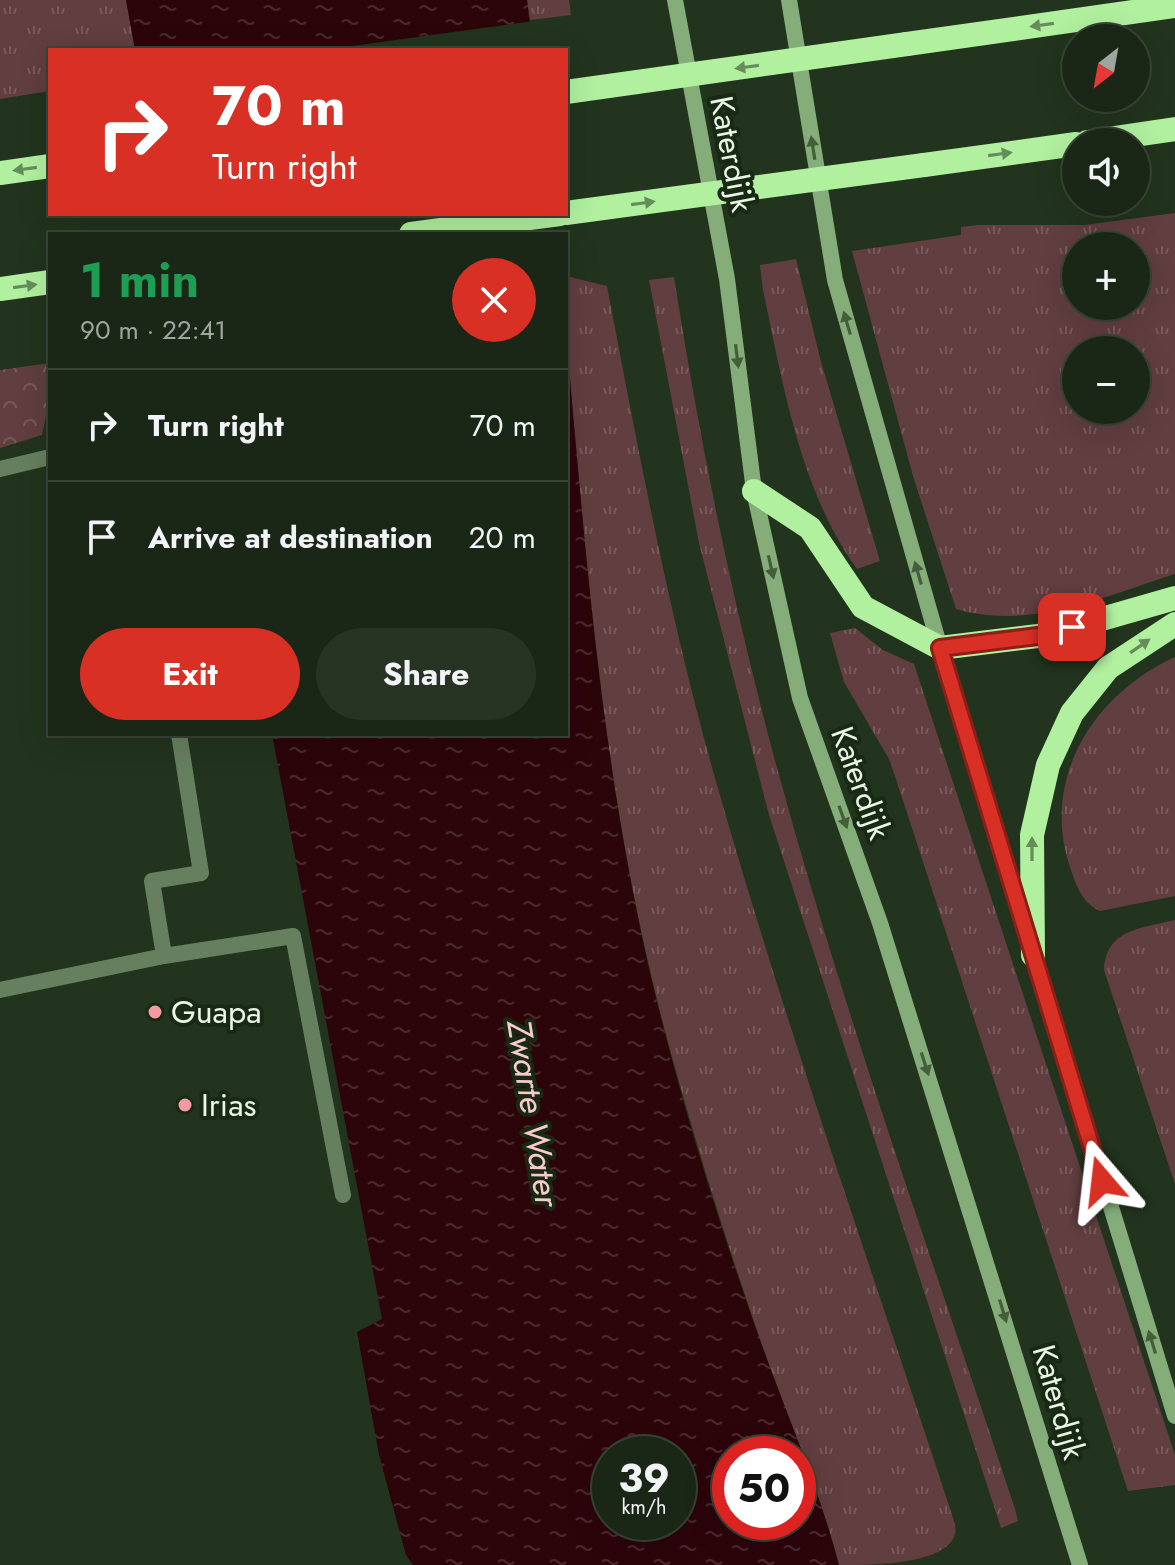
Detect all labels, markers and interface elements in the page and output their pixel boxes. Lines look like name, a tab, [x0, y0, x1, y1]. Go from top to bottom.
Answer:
one-way arrow	[1029, 19, 1054, 32]
north arrow	[1062, 24, 1150, 112]
map controls	[1062, 24, 1150, 424]
one-way arrow	[734, 61, 759, 74]
text: 70 m	[212, 65, 346, 146]
icon: right	[80, 80, 184, 184]
street label: Katerdijk	[698, 92, 766, 217]
button: sound	[1062, 128, 1150, 216]
one-way arrow	[806, 135, 819, 160]
text: Turn right	[212, 140, 357, 192]
one-way arrow	[988, 147, 1013, 160]
one-way arrow	[12, 163, 37, 176]
one-way arrow	[631, 196, 656, 209]
button: +	[1062, 232, 1150, 320]
text: 1 min	[80, 246, 199, 315]
button: close	[452, 258, 536, 342]
one-way arrow	[13, 279, 38, 292]
text: 90 m · 22:41	[80, 311, 226, 349]
one-way arrow	[840, 311, 853, 335]
button: −	[1062, 336, 1150, 424]
one-way arrow	[731, 344, 744, 369]
icon: right	[80, 403, 124, 447]
text: Turn right	[148, 404, 284, 447]
text: 70 m	[470, 404, 536, 447]
icon: arrive	[80, 515, 124, 559]
text: Arrive at destination	[148, 516, 433, 559]
text: 20 m	[469, 516, 536, 559]
one-way arrow	[765, 555, 778, 580]
one-way arrow	[912, 561, 924, 586]
pin	[1038, 593, 1106, 661]
icon: arrive	[1050, 605, 1094, 649]
button: Exit	[80, 628, 300, 720]
button: Share	[316, 628, 536, 720]
one-way arrow	[1130, 639, 1151, 654]
street label: Katerdijk	[819, 720, 903, 847]
one-way arrow	[837, 805, 849, 829]
one-way arrow	[1026, 836, 1038, 861]
place label: Guapa	[171, 989, 262, 1035]
marker: Guapa	[146, 1003, 164, 1021]
water label: Zwarte Water	[494, 1015, 572, 1211]
one-way arrow	[919, 1052, 932, 1076]
place label: Irias	[201, 1082, 256, 1128]
marker: Irias	[176, 1096, 194, 1114]
position arrow	[1060, 1139, 1144, 1223]
one-way arrow	[997, 1300, 1010, 1324]
one-way arrow	[1145, 1330, 1158, 1354]
street label: Katerdijk	[1021, 1339, 1098, 1466]
speed limit sign: 50	[712, 1436, 816, 1540]
text: 39	[618, 1449, 670, 1507]
text: km/h	[621, 1493, 667, 1522]

